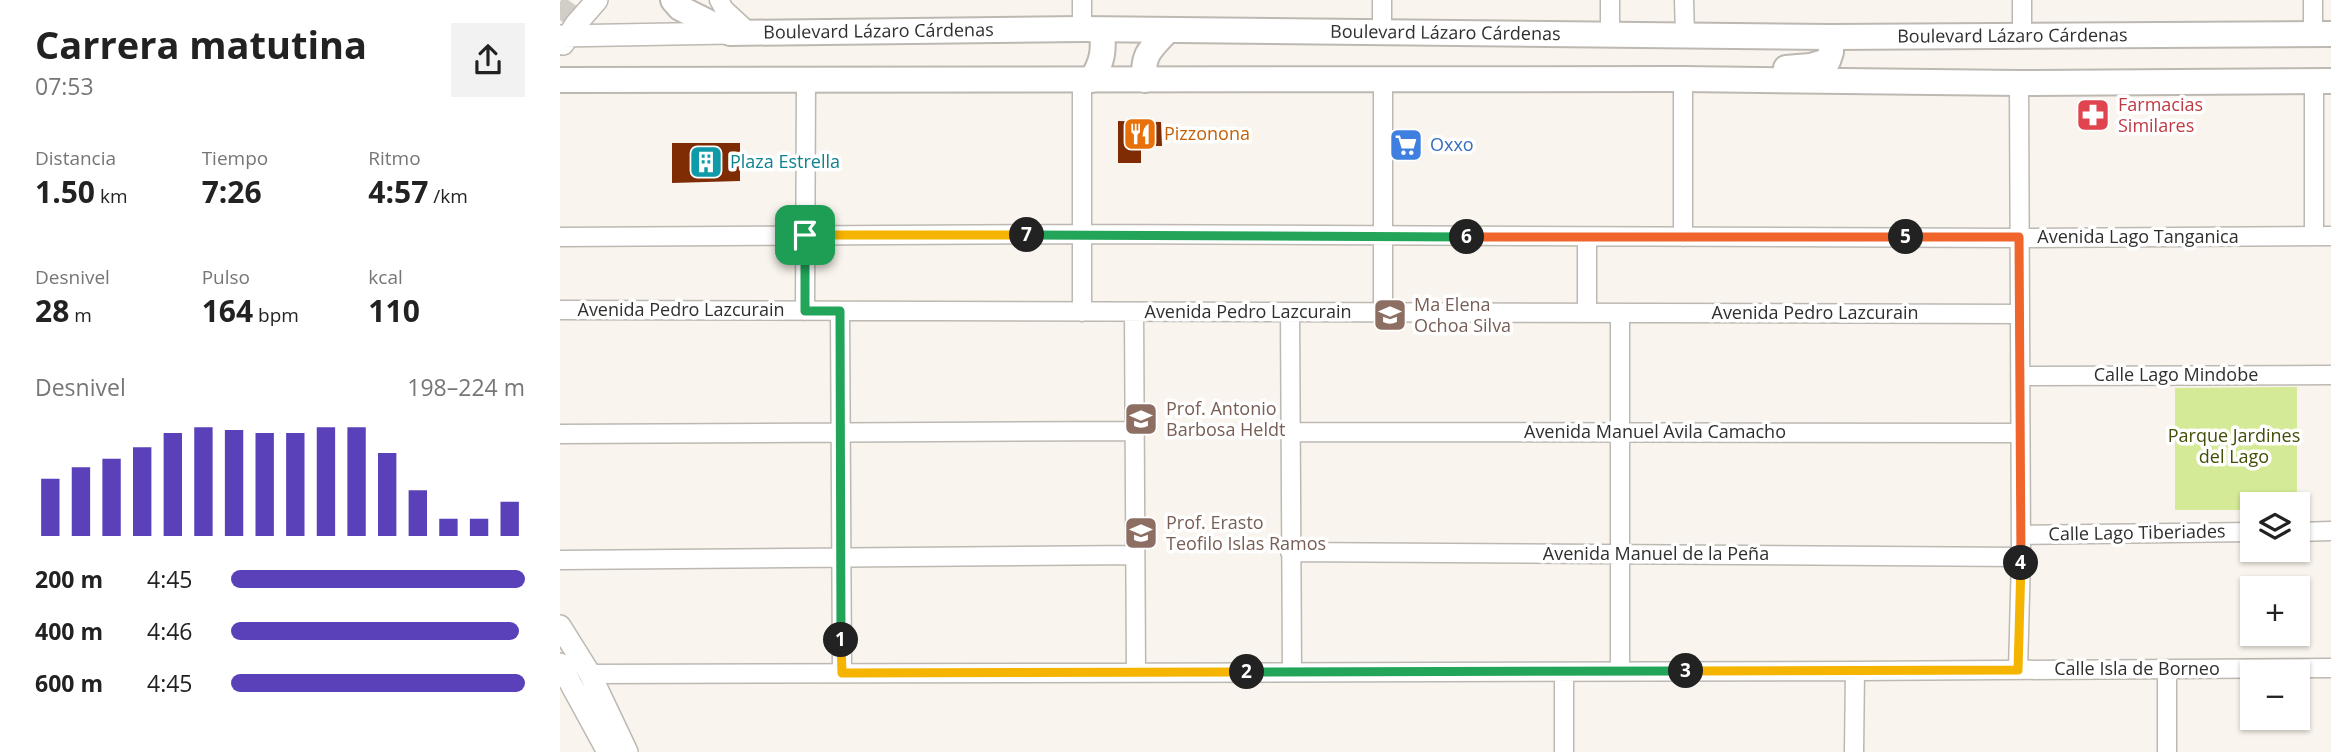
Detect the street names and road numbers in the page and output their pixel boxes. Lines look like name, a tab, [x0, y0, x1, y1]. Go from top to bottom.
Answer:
street label: Boulevard Lázaro Cárdenas	[763, 17, 994, 44]
street label: Boulevard Lázaro Cárdenas	[1330, 19, 1561, 45]
street label: Boulevard Lázaro Cárdenas	[1897, 22, 2128, 48]
street label: Avenida Lago Tanganica	[2037, 224, 2239, 248]
street label: Avenida Pedro Lazcurain	[578, 297, 785, 321]
street label: Avenida Pedro Lazcurain	[1145, 299, 1352, 323]
street label: Avenida Pedro Lazcurain	[1712, 300, 1919, 324]
street label: Calle Lago Mindobe	[2094, 362, 2258, 386]
street label: Avenida Manuel Avila Camacho	[1524, 419, 1786, 443]
street label: Calle Lago Tiberiades	[2048, 518, 2226, 546]
street label: Avenida Manuel de la Peña	[1543, 541, 1769, 565]
street label: Calle Isla de Borneo	[2054, 656, 2220, 680]

